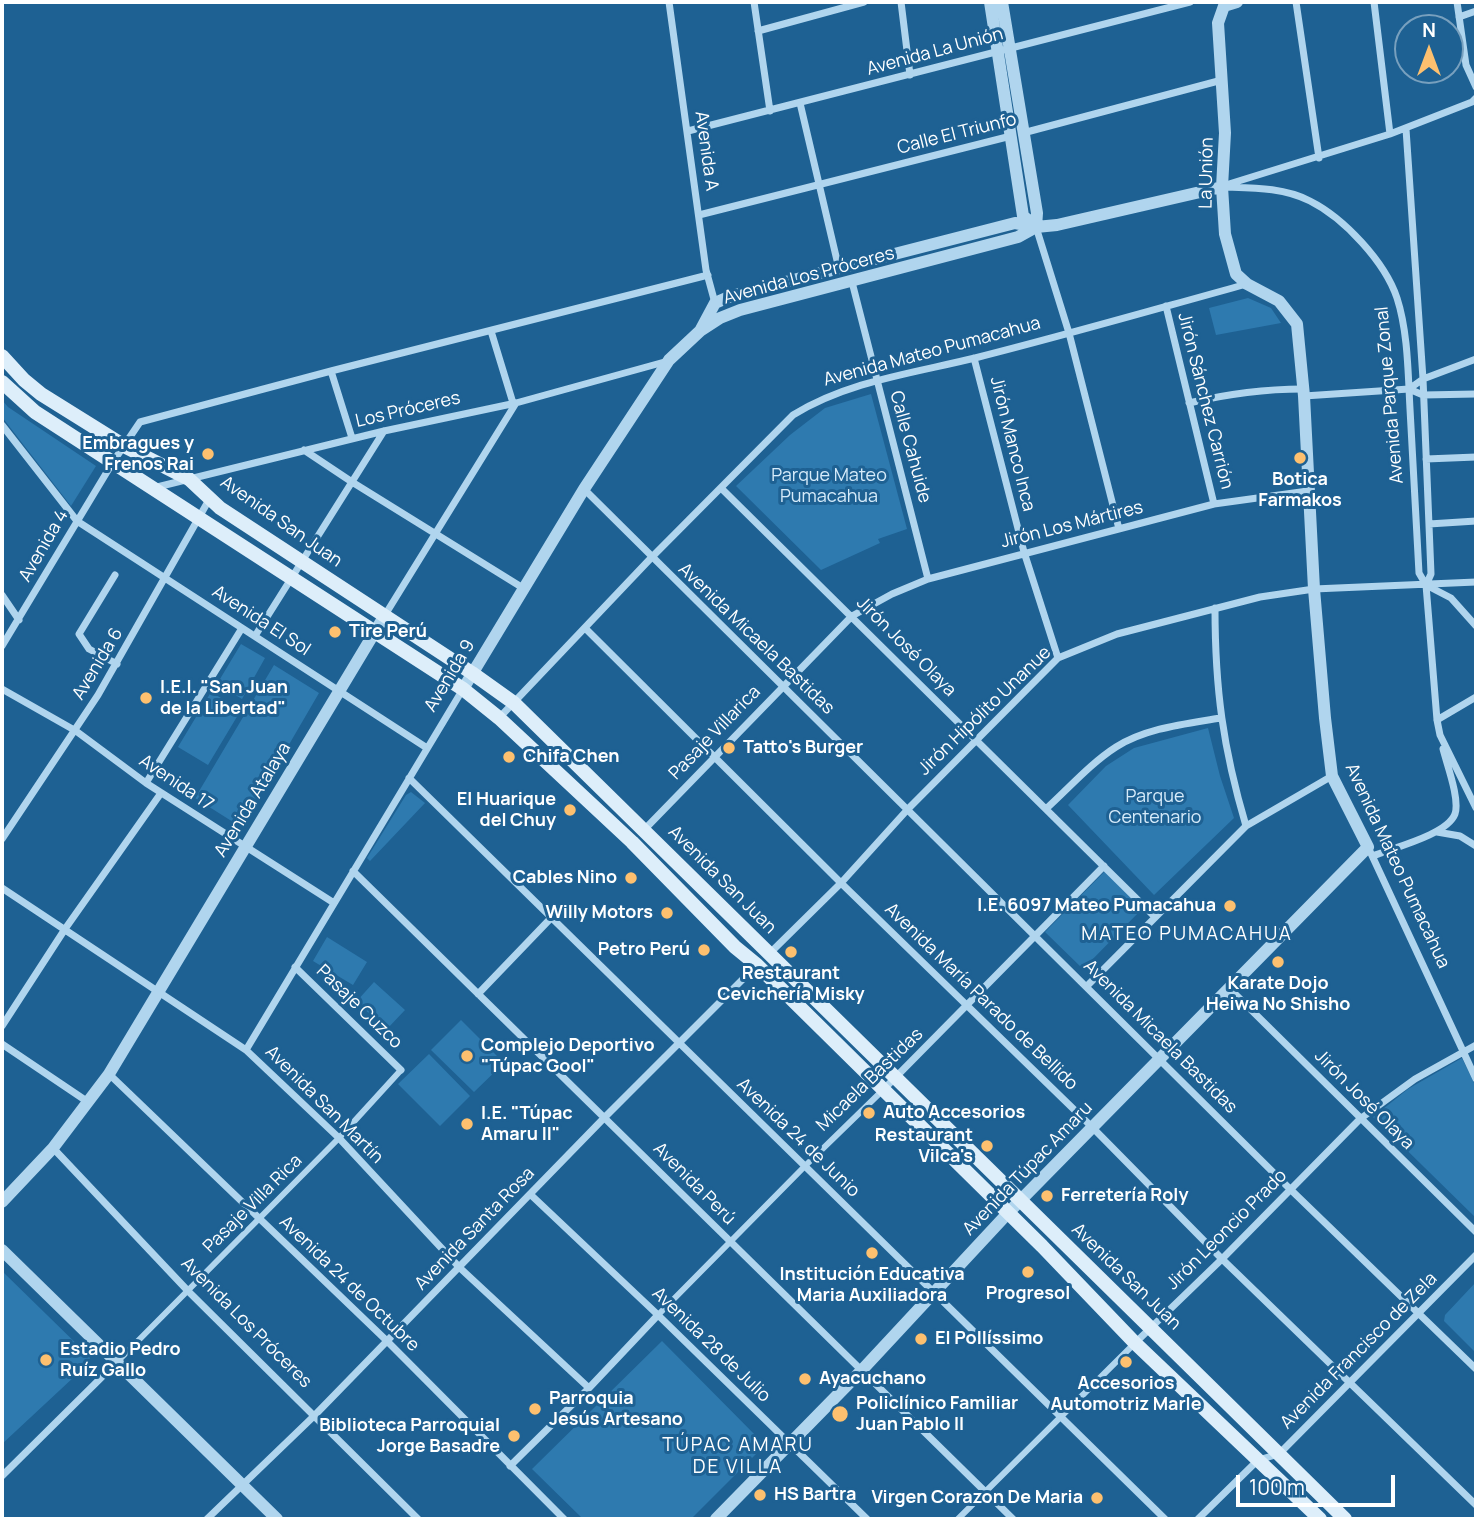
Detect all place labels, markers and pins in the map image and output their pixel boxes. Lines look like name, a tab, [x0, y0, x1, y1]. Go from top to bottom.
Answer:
place label: Embragues y Frenos Rai	[82, 433, 194, 476]
marker: Embragues y Frenos Rai	[200, 446, 216, 462]
marker: Botica Farmakos	[1292, 450, 1308, 466]
place label: Botica Farmakos	[1258, 469, 1342, 512]
place label: Tire Perú	[349, 621, 427, 643]
marker: Tire Perú	[327, 624, 343, 640]
place label: I.E.I. "San Juan de la Libertad"	[160, 677, 288, 720]
marker: I.E.I. "San Juan de la Libertad"	[138, 690, 154, 706]
place label: Tatto's Burger	[743, 737, 863, 759]
marker: Tatto's Burger	[721, 740, 737, 756]
place label: Chifa Chen	[523, 746, 619, 768]
marker: Chifa Chen	[501, 749, 517, 765]
place label: El Huarique del Chuy	[457, 789, 556, 832]
marker: El Huarique del Chuy	[562, 802, 578, 818]
place label: Cables Nino	[513, 867, 617, 889]
marker: Cables Nino	[623, 870, 639, 886]
place label: I.E. 6097 Mateo Pumacahua	[977, 895, 1216, 917]
marker: I.E. 6097 Mateo Pumacahua	[1222, 898, 1238, 914]
place label: Willy Motors	[545, 902, 653, 924]
marker: Willy Motors	[659, 905, 675, 921]
place label: Petro Perú	[598, 939, 690, 961]
marker: Petro Perú	[696, 942, 712, 958]
marker: Restaurant Cevichería Misky	[783, 944, 799, 960]
marker: Karate Dojo Heiwa No Shisho	[1270, 954, 1286, 970]
place label: Restaurant Cevichería Misky	[717, 963, 865, 1006]
place label: Karate Dojo Heiwa No Shisho	[1206, 973, 1350, 1016]
place label: Complejo Deportivo "Túpac Gool"	[481, 1035, 655, 1078]
marker: Complejo Deportivo "Túpac Gool"	[459, 1048, 475, 1064]
place label: Auto Accesorios	[883, 1102, 1025, 1124]
place label: I.E. "Túpac Amaru II"	[481, 1103, 573, 1146]
marker: Auto Accesorios	[861, 1105, 877, 1121]
marker: I.E. "Túpac Amaru II"	[459, 1116, 475, 1132]
place label: Restaurant Vilca's	[875, 1125, 973, 1168]
marker: Restaurant Vilca's	[979, 1138, 995, 1154]
place label: Ferretería Roly	[1061, 1185, 1188, 1207]
marker: Ferretería Roly	[1039, 1188, 1055, 1204]
marker: Institución Educativa Maria Auxiliadora	[864, 1245, 880, 1261]
place label: Institución Educativa Maria Auxiliadora	[779, 1264, 965, 1306]
marker: Progresol	[1020, 1264, 1036, 1280]
place label: Progresol	[986, 1283, 1070, 1305]
place label: El Pollíssimo	[935, 1328, 1043, 1350]
marker: El Pollíssimo	[913, 1331, 929, 1347]
place label: Estadio Pedro Ruíz Gallo	[60, 1339, 181, 1382]
marker: Estadio Pedro Ruíz Gallo	[38, 1352, 54, 1368]
marker: Accesorios Automotriz Marle	[1118, 1354, 1134, 1370]
place label: Ayacuchano	[819, 1368, 926, 1390]
marker: Ayacuchano	[797, 1371, 813, 1387]
place label: Accesorios Automotriz Marle	[1051, 1373, 1201, 1416]
place label: Parroquia Jesús Artesano	[549, 1388, 683, 1430]
place label: Policlínico Familiar Juan Pablo II	[856, 1393, 1018, 1436]
marker: Parroquia Jesús Artesano	[527, 1401, 543, 1417]
marker: Policlínico Familiar Juan Pablo II	[830, 1404, 850, 1424]
place label: Biblioteca Parroquial Jorge Basadre	[319, 1415, 500, 1458]
marker: Biblioteca Parroquial Jorge Basadre	[506, 1428, 522, 1444]
place label: HS Bartra	[774, 1484, 856, 1506]
marker: HS Bartra	[752, 1487, 768, 1503]
place label: Virgen Corazon De Maria	[871, 1487, 1083, 1509]
marker: Virgen Corazon De Maria	[1089, 1490, 1105, 1506]

